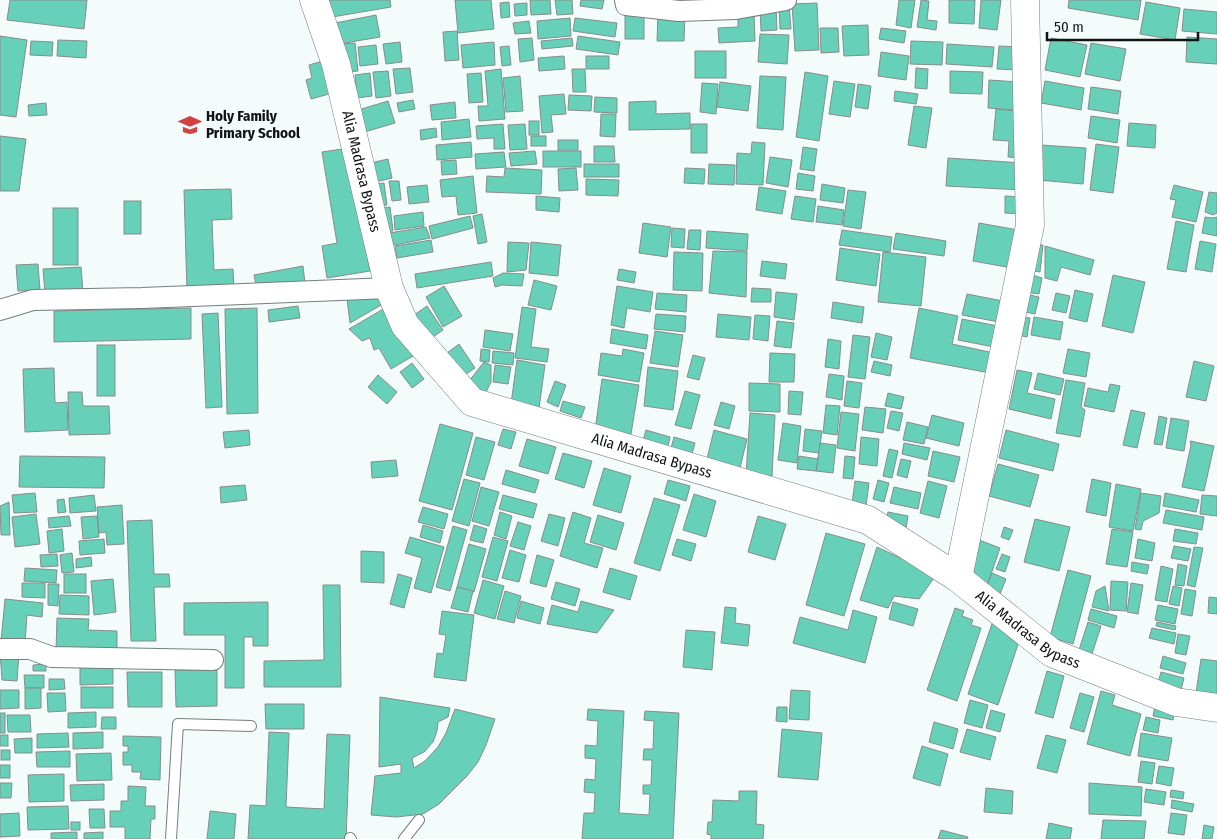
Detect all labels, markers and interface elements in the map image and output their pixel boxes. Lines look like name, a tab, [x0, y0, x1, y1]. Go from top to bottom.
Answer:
scale bar	[1047, 10, 1198, 42]
text: 50 m	[1054, 18, 1084, 36]
place label: Holy Family Primary School	[206, 107, 301, 142]
street label: Alia Madrasa Bypass	[338, 109, 384, 234]
school or university icon: Holy Family Primary School	[177, 112, 203, 138]
street label: Alia Madrasa Bypass	[590, 429, 714, 482]
street label: Alia Madrasa Bypass	[972, 587, 1083, 672]

